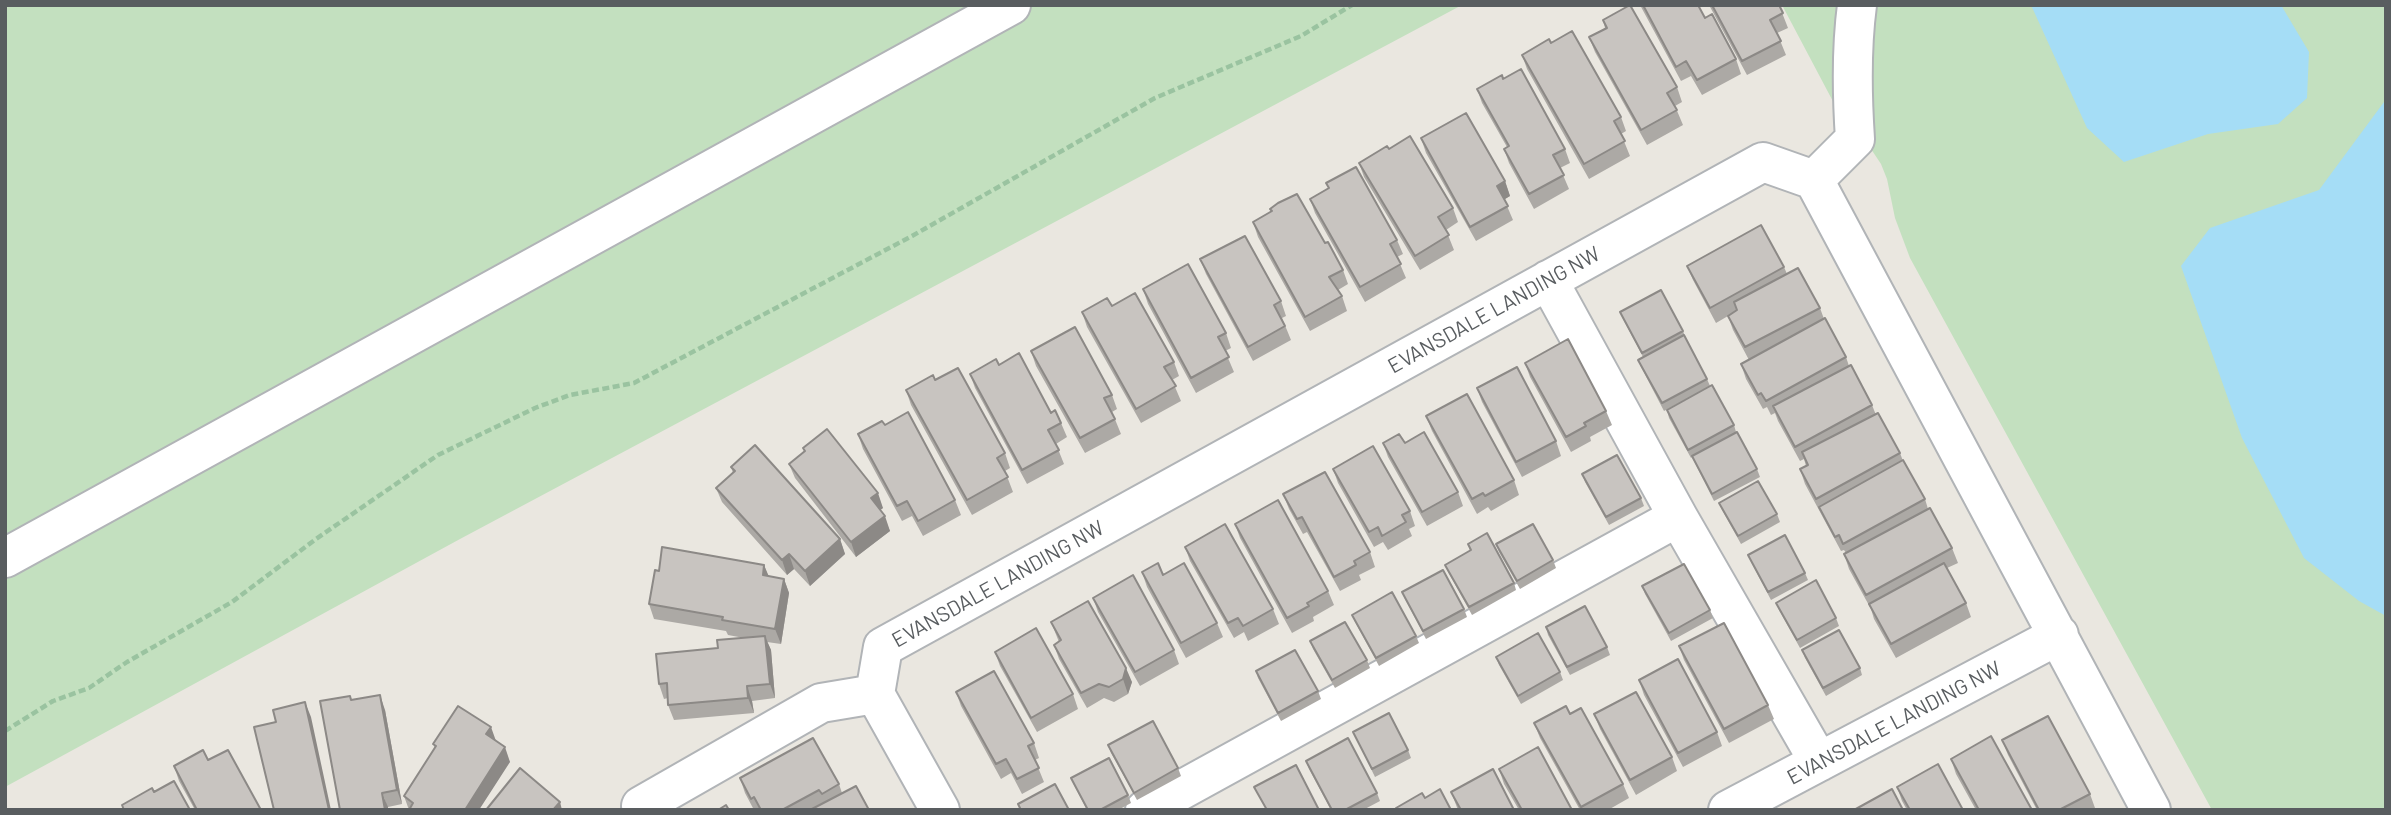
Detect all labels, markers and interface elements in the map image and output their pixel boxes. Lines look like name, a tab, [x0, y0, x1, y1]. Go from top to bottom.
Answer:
street label: EVANSDALE LANDING NW	[1384, 241, 1604, 379]
street label: EVANSDALE LANDING NW	[888, 515, 1108, 653]
street label: EVANSDALE LANDING NW	[1783, 656, 2005, 790]

